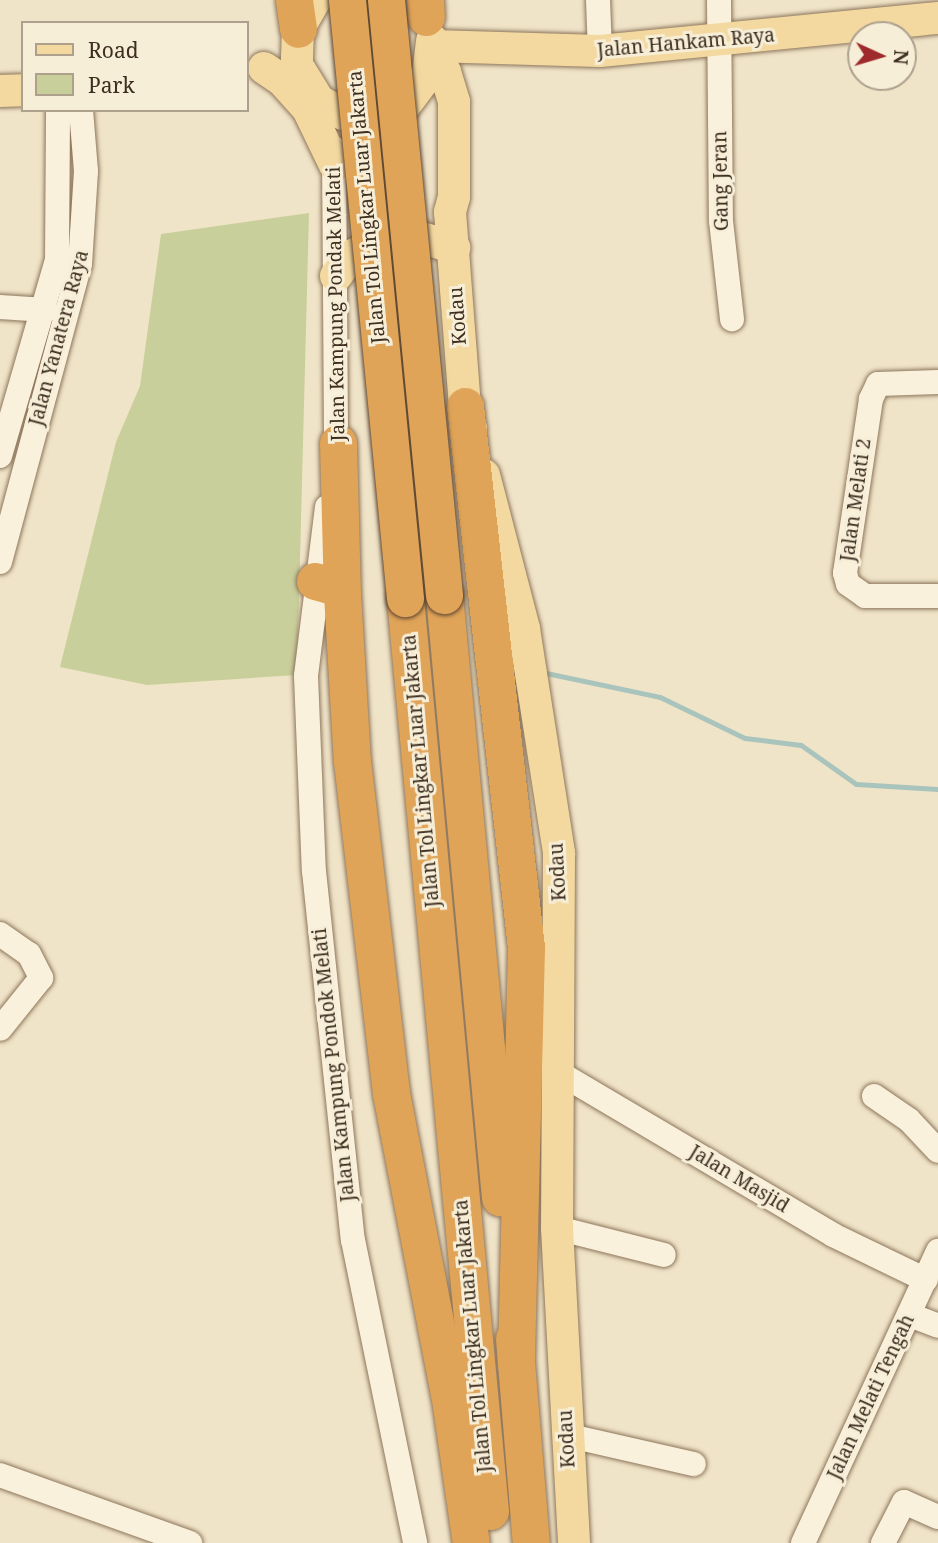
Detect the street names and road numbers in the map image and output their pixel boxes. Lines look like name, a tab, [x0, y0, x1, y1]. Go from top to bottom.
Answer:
street label: Jalan Hankam Raya	[596, 24, 776, 62]
street label: Jalan Tol Lingkar Luar Jakarta	[344, 70, 390, 344]
street label: Gang Jeran	[709, 131, 733, 231]
street label: Jalan Kampung Pondak Melati	[322, 166, 350, 442]
street label: Jalan Yanatera Raya	[25, 248, 93, 428]
street label: Kodau	[445, 286, 471, 346]
street label: Jalan Melati 2	[836, 437, 876, 563]
street label: Jalan Tol Lingkar Luar Jakarta	[398, 634, 444, 908]
street label: Kodau	[545, 842, 571, 902]
street label: Jalan Kampung Pondok Melati	[308, 927, 360, 1203]
street label: Jalan Masjid	[685, 1140, 793, 1218]
street label: Jalan Tol Lingkar Luar Jakarta	[450, 1199, 496, 1473]
street label: Jalan Melati Tengah	[823, 1311, 919, 1483]
street label: Kodau	[554, 1409, 580, 1469]

